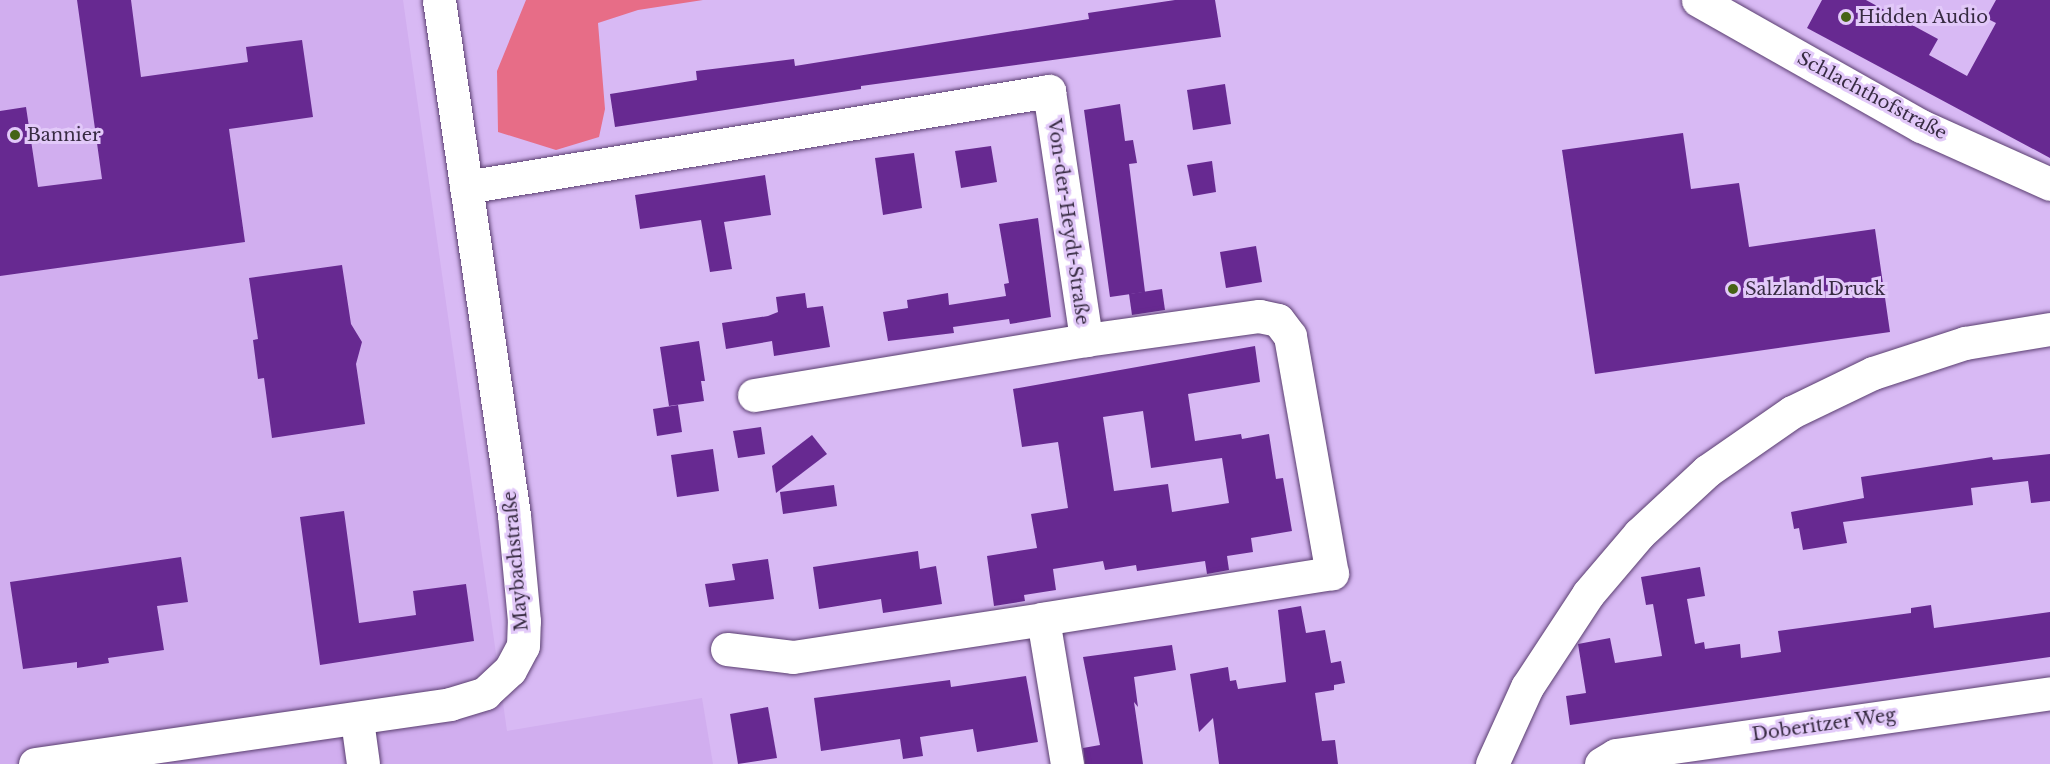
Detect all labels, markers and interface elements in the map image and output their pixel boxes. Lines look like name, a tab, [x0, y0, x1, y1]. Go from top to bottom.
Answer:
place label: Hidden Audio	[1858, 6, 1989, 28]
marker: Hidden Audio	[1839, 10, 1853, 24]
street label: Schlachthofstraße	[1794, 47, 1950, 145]
street label: Von-der-Heydt-Straße	[1043, 118, 1093, 326]
place label: Bannier	[27, 124, 101, 146]
marker: Bannier	[8, 128, 22, 142]
place label: Salzland Druck	[1745, 278, 1885, 300]
marker: Salzland Druck	[1726, 282, 1740, 296]
street label: Maybachstraße	[499, 490, 533, 632]
street label: Doberitzer Weg	[1750, 704, 1898, 746]

